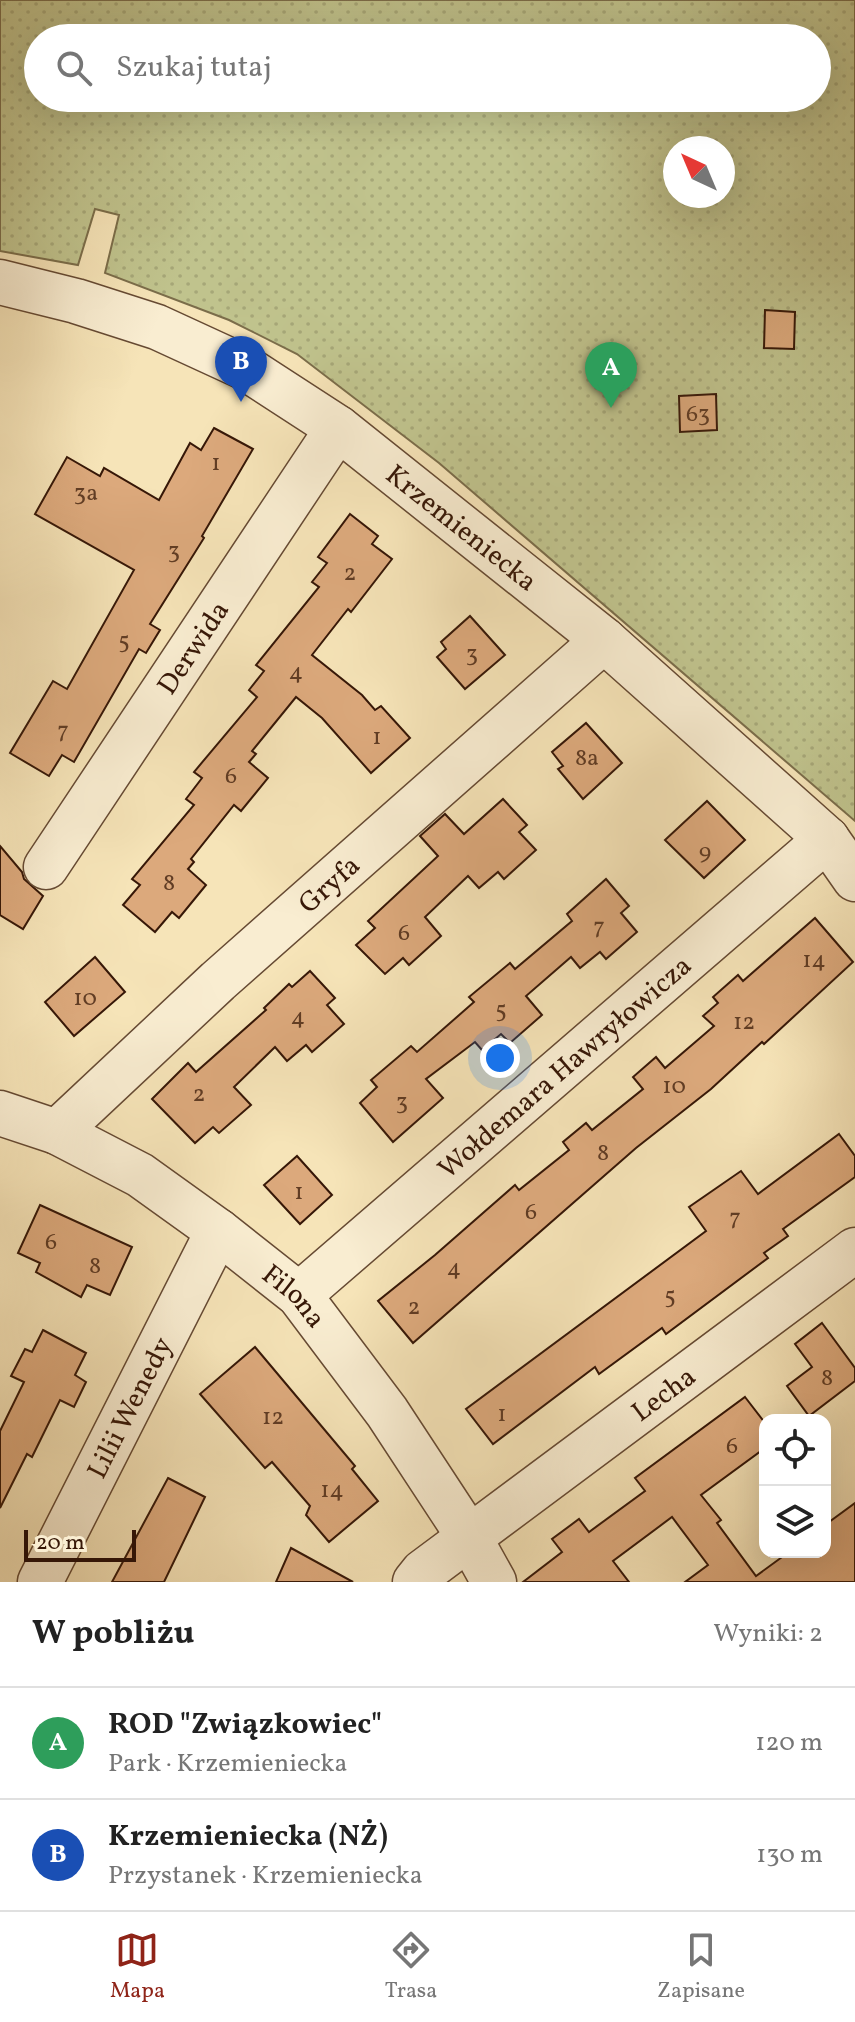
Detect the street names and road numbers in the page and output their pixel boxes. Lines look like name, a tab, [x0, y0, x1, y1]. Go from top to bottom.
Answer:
street label: Krzemieniecka	[377, 456, 545, 602]
street label: Derwida	[149, 594, 240, 703]
street label: Gryfa	[291, 847, 369, 923]
street label: Wołdemara Hawryłowicza	[430, 947, 701, 1189]
street label: Filona	[253, 1256, 334, 1337]
street label: Lilii Wenedy	[79, 1331, 183, 1486]
street label: Lecha	[624, 1358, 705, 1432]

